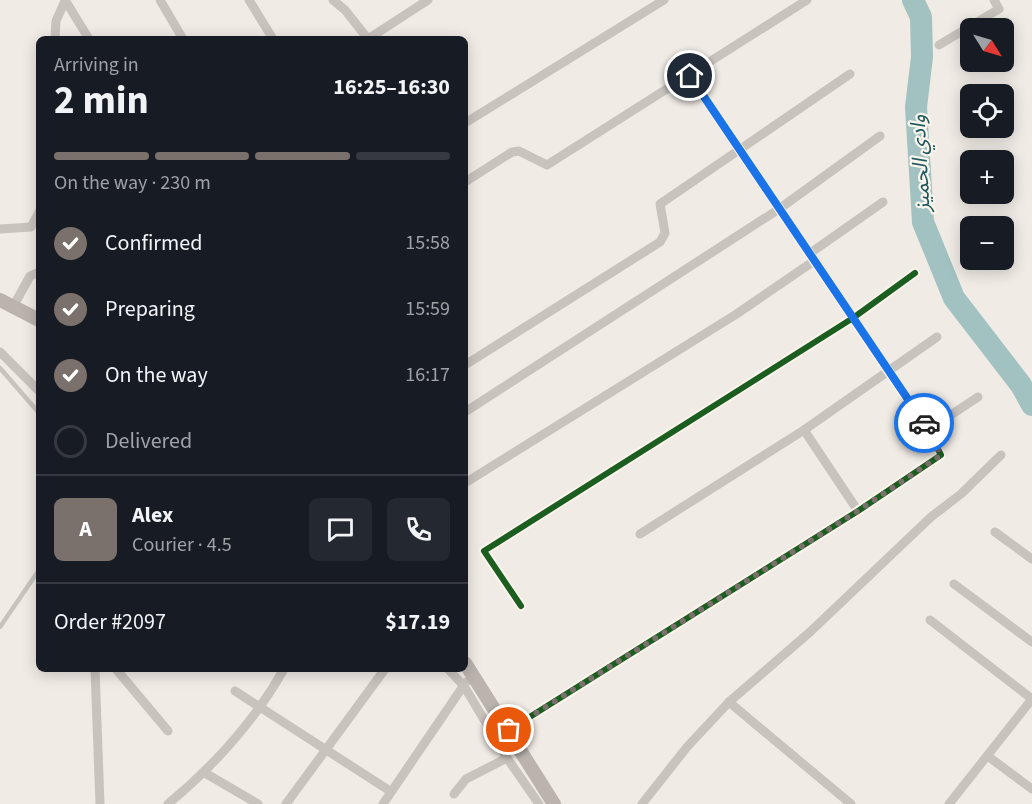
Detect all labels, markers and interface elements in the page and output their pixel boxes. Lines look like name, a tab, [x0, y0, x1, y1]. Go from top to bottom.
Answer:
north arrow	[960, 18, 1014, 72]
map controls	[960, 18, 1014, 270]
pin	[664, 50, 715, 101]
text: Arriving in	[54, 51, 139, 79]
icon: home	[673, 59, 706, 92]
text: 16:25–16:30	[333, 71, 450, 103]
text: 2 min	[54, 73, 149, 129]
button: locate	[960, 84, 1014, 138]
water label: وادي الحميز	[902, 114, 938, 214]
button: +	[960, 150, 1014, 204]
text: On the way · 230 m	[54, 169, 211, 197]
button: −	[960, 216, 1014, 270]
icon: check	[54, 227, 87, 260]
text: Confirmed	[105, 227, 202, 259]
text: 15:58	[405, 229, 450, 257]
icon: check	[54, 293, 87, 326]
text: Preparing	[105, 293, 195, 325]
text: 15:59	[405, 295, 450, 323]
icon: check	[54, 359, 87, 392]
text: On the way	[105, 359, 208, 391]
text: 16:17	[405, 361, 450, 389]
courier	[894, 393, 954, 453]
icon: car	[908, 407, 941, 440]
text: Delivered	[105, 425, 192, 457]
button: chat	[309, 498, 372, 561]
button: phone	[387, 498, 450, 561]
text: Alex	[132, 499, 173, 531]
text: A	[79, 513, 92, 545]
text: Courier · 4.5	[132, 531, 232, 559]
text: Order #2097	[54, 606, 166, 638]
text: $17.19	[385, 606, 450, 638]
pin	[483, 704, 534, 755]
icon: bag	[492, 713, 525, 746]

